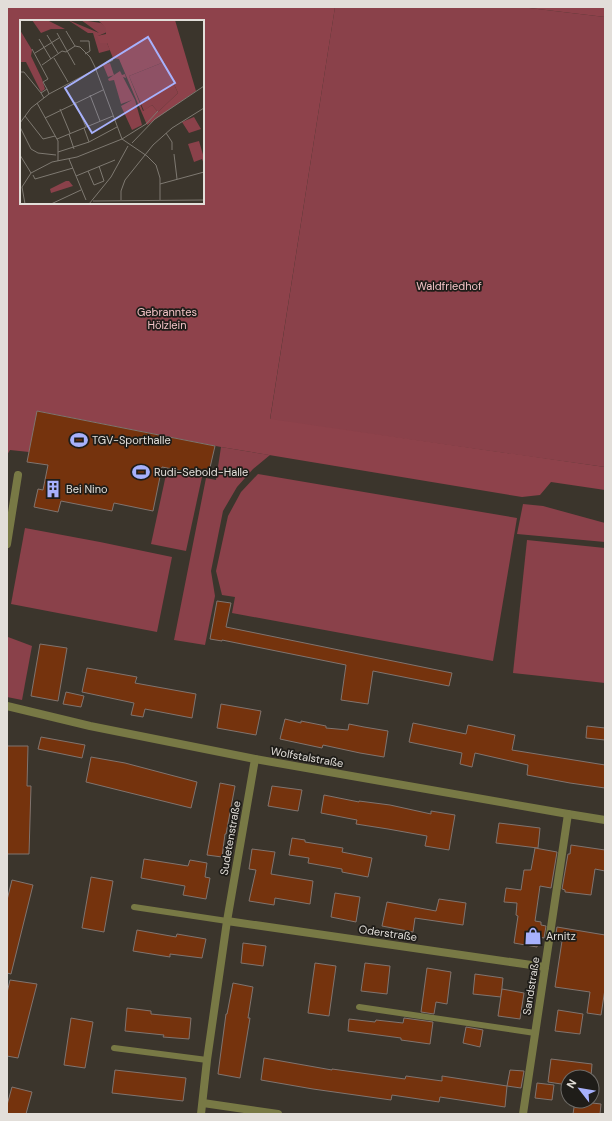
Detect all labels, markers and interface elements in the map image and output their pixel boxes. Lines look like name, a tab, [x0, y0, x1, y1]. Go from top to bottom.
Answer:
inset map	[20, 20, 204, 204]
park label: Waldfriedhof	[416, 279, 482, 293]
park label: Gebranntes Hölzlein	[137, 305, 197, 332]
sports icon: TGV-Sporthalle	[69, 430, 89, 450]
place label: TGV-Sporthalle	[92, 433, 171, 447]
sports icon: Rudi-Sebold-Halle	[131, 462, 151, 482]
place label: Rudi-Sebold-Halle	[154, 465, 248, 479]
building icon: Bei Nino	[43, 479, 63, 499]
place label: Bei Nino	[66, 482, 108, 496]
street label: Wolfstalstraße	[270, 744, 344, 770]
street label: Sudetenstraße	[217, 800, 243, 876]
street label: Oderstraße	[358, 922, 418, 944]
shop icon: Arnitz	[523, 926, 543, 946]
place label: Arnitz	[546, 929, 576, 943]
street label: Sandstraße	[520, 956, 542, 1016]
north arrow	[560, 1069, 600, 1109]
text: N	[563, 1077, 579, 1091]

